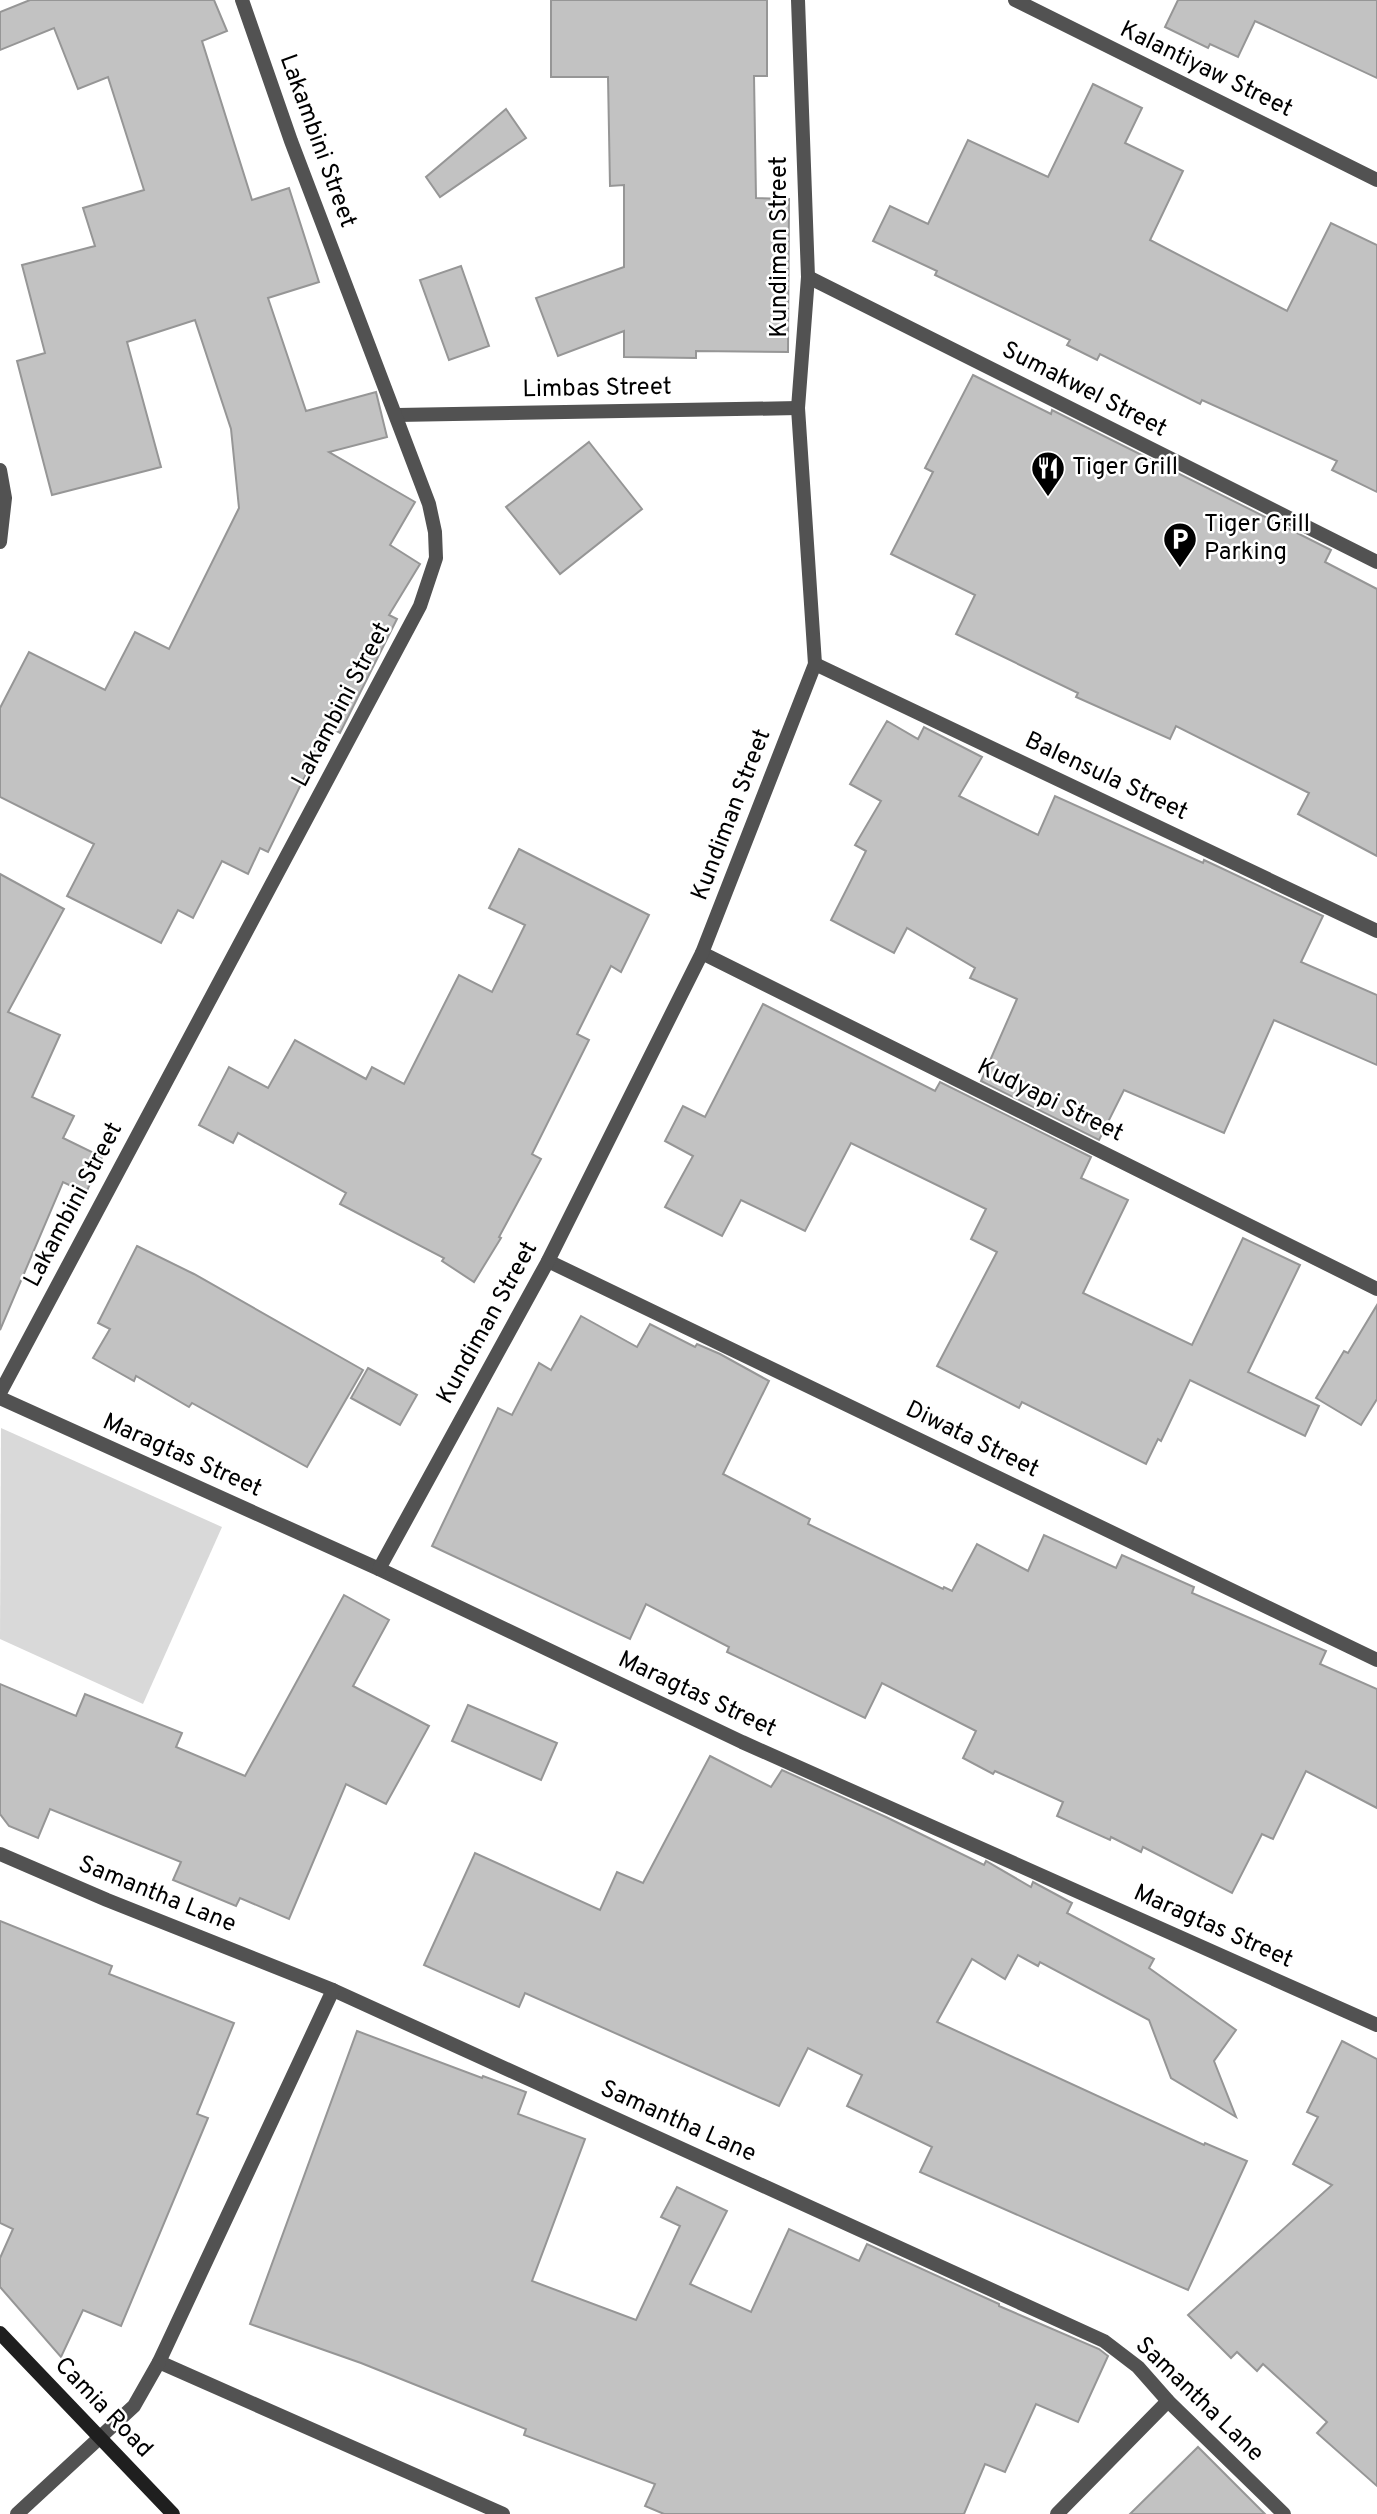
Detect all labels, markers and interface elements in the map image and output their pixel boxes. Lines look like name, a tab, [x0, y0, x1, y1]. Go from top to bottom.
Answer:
street label: Kalantiyaw Street	[1115, 15, 1297, 125]
street label: Lakambini Street	[272, 50, 362, 232]
street label: Kundiman Street	[765, 156, 795, 338]
street label: Sumakwel Street	[996, 335, 1172, 445]
street label: Limbas Street	[522, 373, 672, 405]
restaurant icon: Tiger Grill	[1029, 449, 1067, 498]
place label: Tiger Grill	[1072, 453, 1178, 483]
place label: Tiger Grill Parking	[1204, 510, 1310, 568]
parking icon: Tiger Grill Parking	[1161, 520, 1199, 569]
street label: Lakambini Street	[286, 617, 398, 793]
street label: Kundiman Street	[685, 725, 779, 905]
street label: Balensula Street	[1020, 726, 1192, 828]
street label: Kudyapi Street	[972, 1053, 1128, 1149]
street label: Lakambini Street	[18, 1117, 130, 1293]
street label: Kundiman Street	[431, 1236, 545, 1410]
street label: Diwata Street	[900, 1395, 1044, 1485]
street label: Maragtas Street	[98, 1407, 266, 1505]
street label: Maragtas Street	[613, 1645, 781, 1745]
street label: Samantha Lane	[74, 1850, 240, 1940]
street label: Maragtas Street	[1129, 1878, 1297, 1976]
street label: Samantha Lane	[595, 2074, 761, 2170]
street label: Samantha Lane	[1128, 2331, 1270, 2469]
street label: Camia Road	[48, 2351, 158, 2465]

